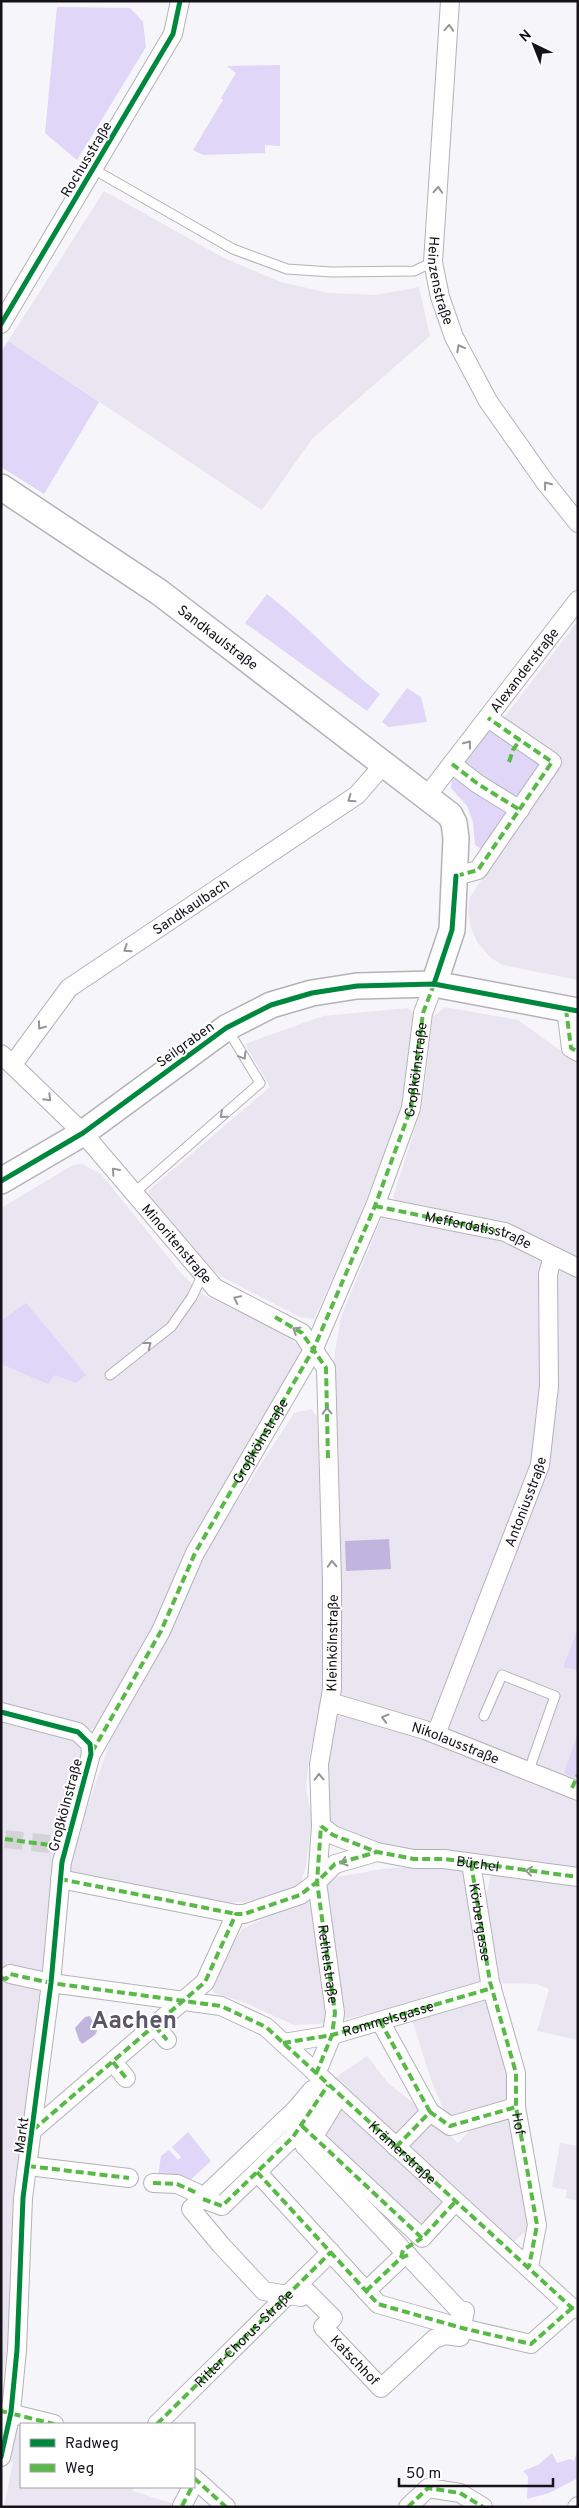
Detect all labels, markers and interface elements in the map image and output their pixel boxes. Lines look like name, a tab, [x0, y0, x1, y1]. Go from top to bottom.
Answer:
north arrow	[509, 20, 559, 70]
one-way arrow	[443, 24, 454, 32]
text: N	[517, 27, 536, 46]
street label: Rochusstraße	[58, 119, 117, 201]
one-way arrow	[432, 186, 443, 194]
street label: Heinzenstraße	[423, 236, 456, 328]
one-way arrow	[456, 344, 466, 353]
one-way arrow	[545, 482, 553, 491]
street label: Sandkaulstraße	[173, 602, 261, 675]
street label: Alexanderstraße	[487, 625, 563, 717]
one-way arrow	[462, 740, 471, 750]
one-way arrow	[347, 793, 356, 803]
street label: Sandkaulbach	[150, 876, 233, 939]
one-way arrow	[123, 943, 132, 953]
street label: Seilgraben	[154, 1019, 218, 1072]
one-way arrow	[38, 1020, 47, 1030]
street label: Großkölnstraße	[401, 1021, 432, 1120]
one-way arrow	[237, 1050, 247, 1059]
one-way arrow	[42, 1092, 51, 1101]
one-way arrow	[220, 1109, 229, 1118]
one-way arrow	[112, 1168, 121, 1177]
street label: Minoritenstraße	[137, 1201, 215, 1288]
street label: Mefferdatisstraße	[423, 1209, 534, 1254]
one-way arrow	[233, 1295, 242, 1305]
one-way arrow	[293, 1327, 302, 1337]
one-way arrow	[142, 1342, 151, 1350]
street label: Großkölnstraße	[230, 1396, 293, 1487]
one-way arrow	[322, 1407, 332, 1414]
street label: Antoniusstraße	[502, 1456, 551, 1550]
one-way arrow	[326, 1559, 337, 1567]
street label: Kleinkölnstraße	[324, 1594, 343, 1692]
one-way arrow	[381, 1714, 390, 1724]
street label: Nikolausstraße	[409, 1719, 501, 1769]
street label: Großkölnstraße	[46, 1757, 87, 1854]
one-way arrow	[314, 1773, 324, 1781]
street label: Büchel	[455, 1854, 500, 1876]
one-way arrow	[340, 1856, 348, 1866]
one-way arrow	[525, 1866, 533, 1877]
street label: Körbergasse	[464, 1882, 494, 1963]
street label: Rethelstraße	[313, 1924, 341, 2005]
street label: Rommelsgasse	[341, 1999, 436, 2041]
district label: Aachen	[91, 2007, 177, 2037]
street label: Hof	[507, 2111, 528, 2137]
street label: Markt	[12, 2116, 33, 2154]
street label: Krämerstraße	[364, 2118, 439, 2189]
street label: Ritter-Chorus-Straße	[192, 2287, 298, 2392]
street label: Katschhof	[326, 2332, 382, 2390]
legend	[20, 2423, 195, 2488]
text: Radweg	[65, 2435, 119, 2454]
scale bar	[399, 2456, 553, 2488]
text: Weg	[65, 2460, 94, 2479]
text: 50 m	[406, 2465, 441, 2484]

